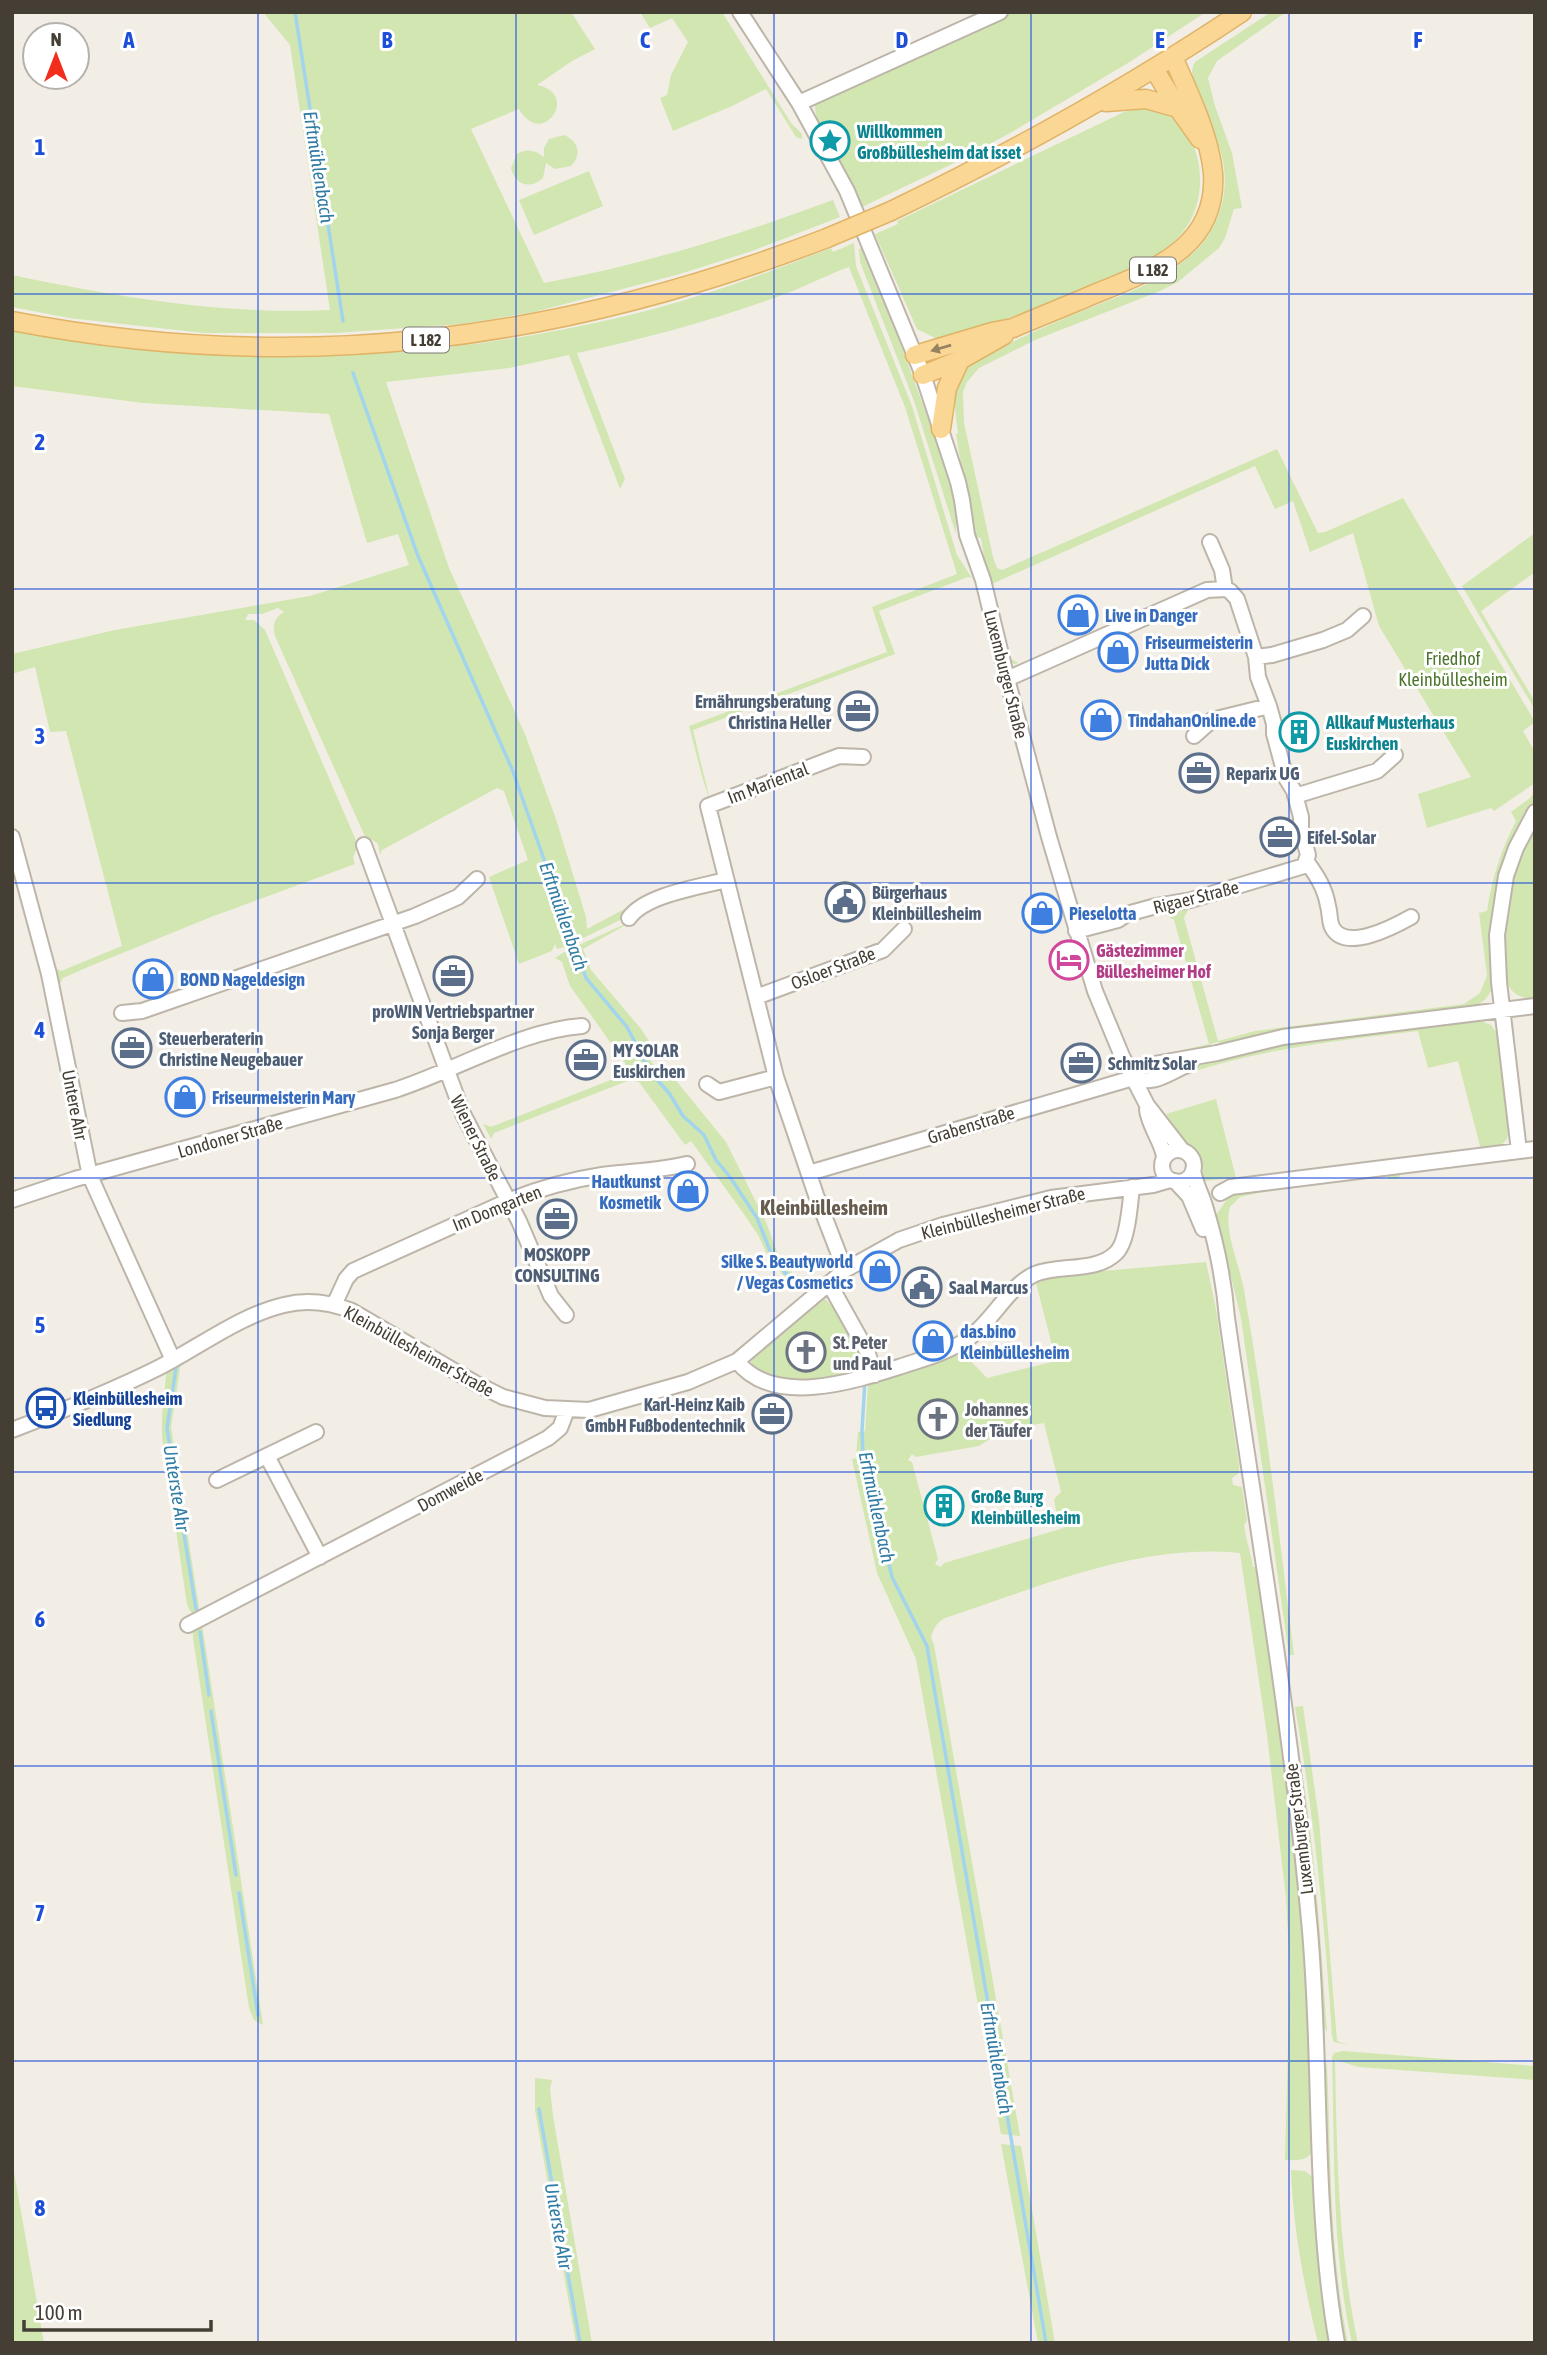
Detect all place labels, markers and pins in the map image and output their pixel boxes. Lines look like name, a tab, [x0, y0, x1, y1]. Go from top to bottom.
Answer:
place icon: Willkommen Großbüllesheim dat isset	[809, 120, 851, 162]
place label: Willkommen Großbüllesheim dat isset	[856, 121, 1022, 163]
shop icon: Live in Danger	[1057, 594, 1099, 636]
place label: Live in Danger	[1105, 605, 1198, 626]
shop icon: Friseurmeisterin Jutta Dick	[1097, 631, 1139, 673]
place label: Friseurmeisterin Jutta Dick	[1144, 632, 1253, 674]
office icon: Ernährungsberatung Christina Heller	[837, 690, 879, 732]
place label: Ernährungsberatung Christina Heller	[695, 691, 832, 733]
shop icon: TindahanOnline.de	[1080, 699, 1122, 741]
place label: TindahanOnline.de	[1128, 710, 1256, 731]
building icon: Allkauf Musterhaus Euskirchen	[1278, 711, 1320, 753]
place label: Allkauf Musterhaus Euskirchen	[1325, 712, 1455, 754]
office icon: Reparix UG	[1178, 752, 1220, 794]
place label: Reparix UG	[1226, 763, 1300, 784]
office icon: Eifel-Solar	[1259, 816, 1301, 858]
place label: Eifel-Solar	[1307, 827, 1376, 848]
public building icon: Bürgerhaus Kleinbüllesheim	[824, 881, 866, 923]
place label: Bürgerhaus Kleinbüllesheim	[872, 882, 982, 924]
shop icon: Pieselotta	[1021, 892, 1063, 934]
place label: Pieselotta	[1069, 903, 1136, 924]
hotel icon: Gästezimmer Büllesheimer Hof	[1048, 939, 1090, 981]
place label: Gästezimmer Büllesheimer Hof	[1096, 940, 1212, 982]
office icon: proWIN Vertriebspartner Sonja Berger	[432, 955, 474, 997]
shop icon: BOND Nageldesign	[132, 958, 174, 1000]
place label: BOND Nageldesign	[180, 969, 305, 990]
place label: proWIN Vertriebspartner Sonja Berger	[372, 1001, 535, 1043]
office icon: Steuerberaterin Christine Neugebauer	[111, 1027, 153, 1069]
place label: Steuerberaterin Christine Neugebauer	[159, 1028, 303, 1070]
office icon: MY SOLAR Euskirchen	[565, 1039, 607, 1081]
place label: MY SOLAR Euskirchen	[613, 1040, 686, 1082]
office icon: Schmitz Solar	[1060, 1042, 1102, 1084]
place label: Schmitz Solar	[1108, 1053, 1197, 1074]
shop icon: Friseurmeisterin Mary	[164, 1076, 206, 1118]
place label: Friseurmeisterin Mary	[212, 1087, 356, 1108]
shop icon: Hautkunst Kosmetik	[667, 1170, 709, 1212]
place label: Hautkunst Kosmetik	[591, 1171, 662, 1213]
office icon: MOSKOPP CONSULTING	[536, 1198, 578, 1240]
place label: MOSKOPP CONSULTING	[514, 1244, 600, 1286]
shop icon: Silke S. Beautyworld / Vegas Cosmetics	[859, 1250, 901, 1292]
place label: Silke S. Beautyworld / Vegas Cosmetics	[721, 1251, 854, 1293]
public building icon: Saal Marcus	[901, 1266, 943, 1308]
place label: Saal Marcus	[949, 1277, 1029, 1298]
shop icon: das.bino Kleinbüllesheim	[912, 1320, 954, 1362]
place label: das.bino Kleinbüllesheim	[960, 1321, 1070, 1363]
church icon: St. Peter und Paul	[785, 1331, 827, 1373]
place label: St. Peter und Paul	[833, 1332, 892, 1374]
bus stop icon: Kleinbüllesheim Siedlung	[25, 1387, 67, 1429]
place label: Kleinbüllesheim Siedlung	[73, 1388, 183, 1430]
office icon: Karl-Heinz Kaib GmbH Fußbodentechnik	[751, 1393, 793, 1435]
place label: Karl-Heinz Kaib GmbH Fußbodentechnik	[585, 1394, 746, 1436]
church icon: Johannes der Täufer	[917, 1398, 959, 1440]
place label: Johannes der Täufer	[964, 1399, 1032, 1441]
building icon: Große Burg Kleinbüllesheim	[923, 1485, 965, 1527]
place label: Große Burg Kleinbüllesheim	[971, 1486, 1081, 1528]

